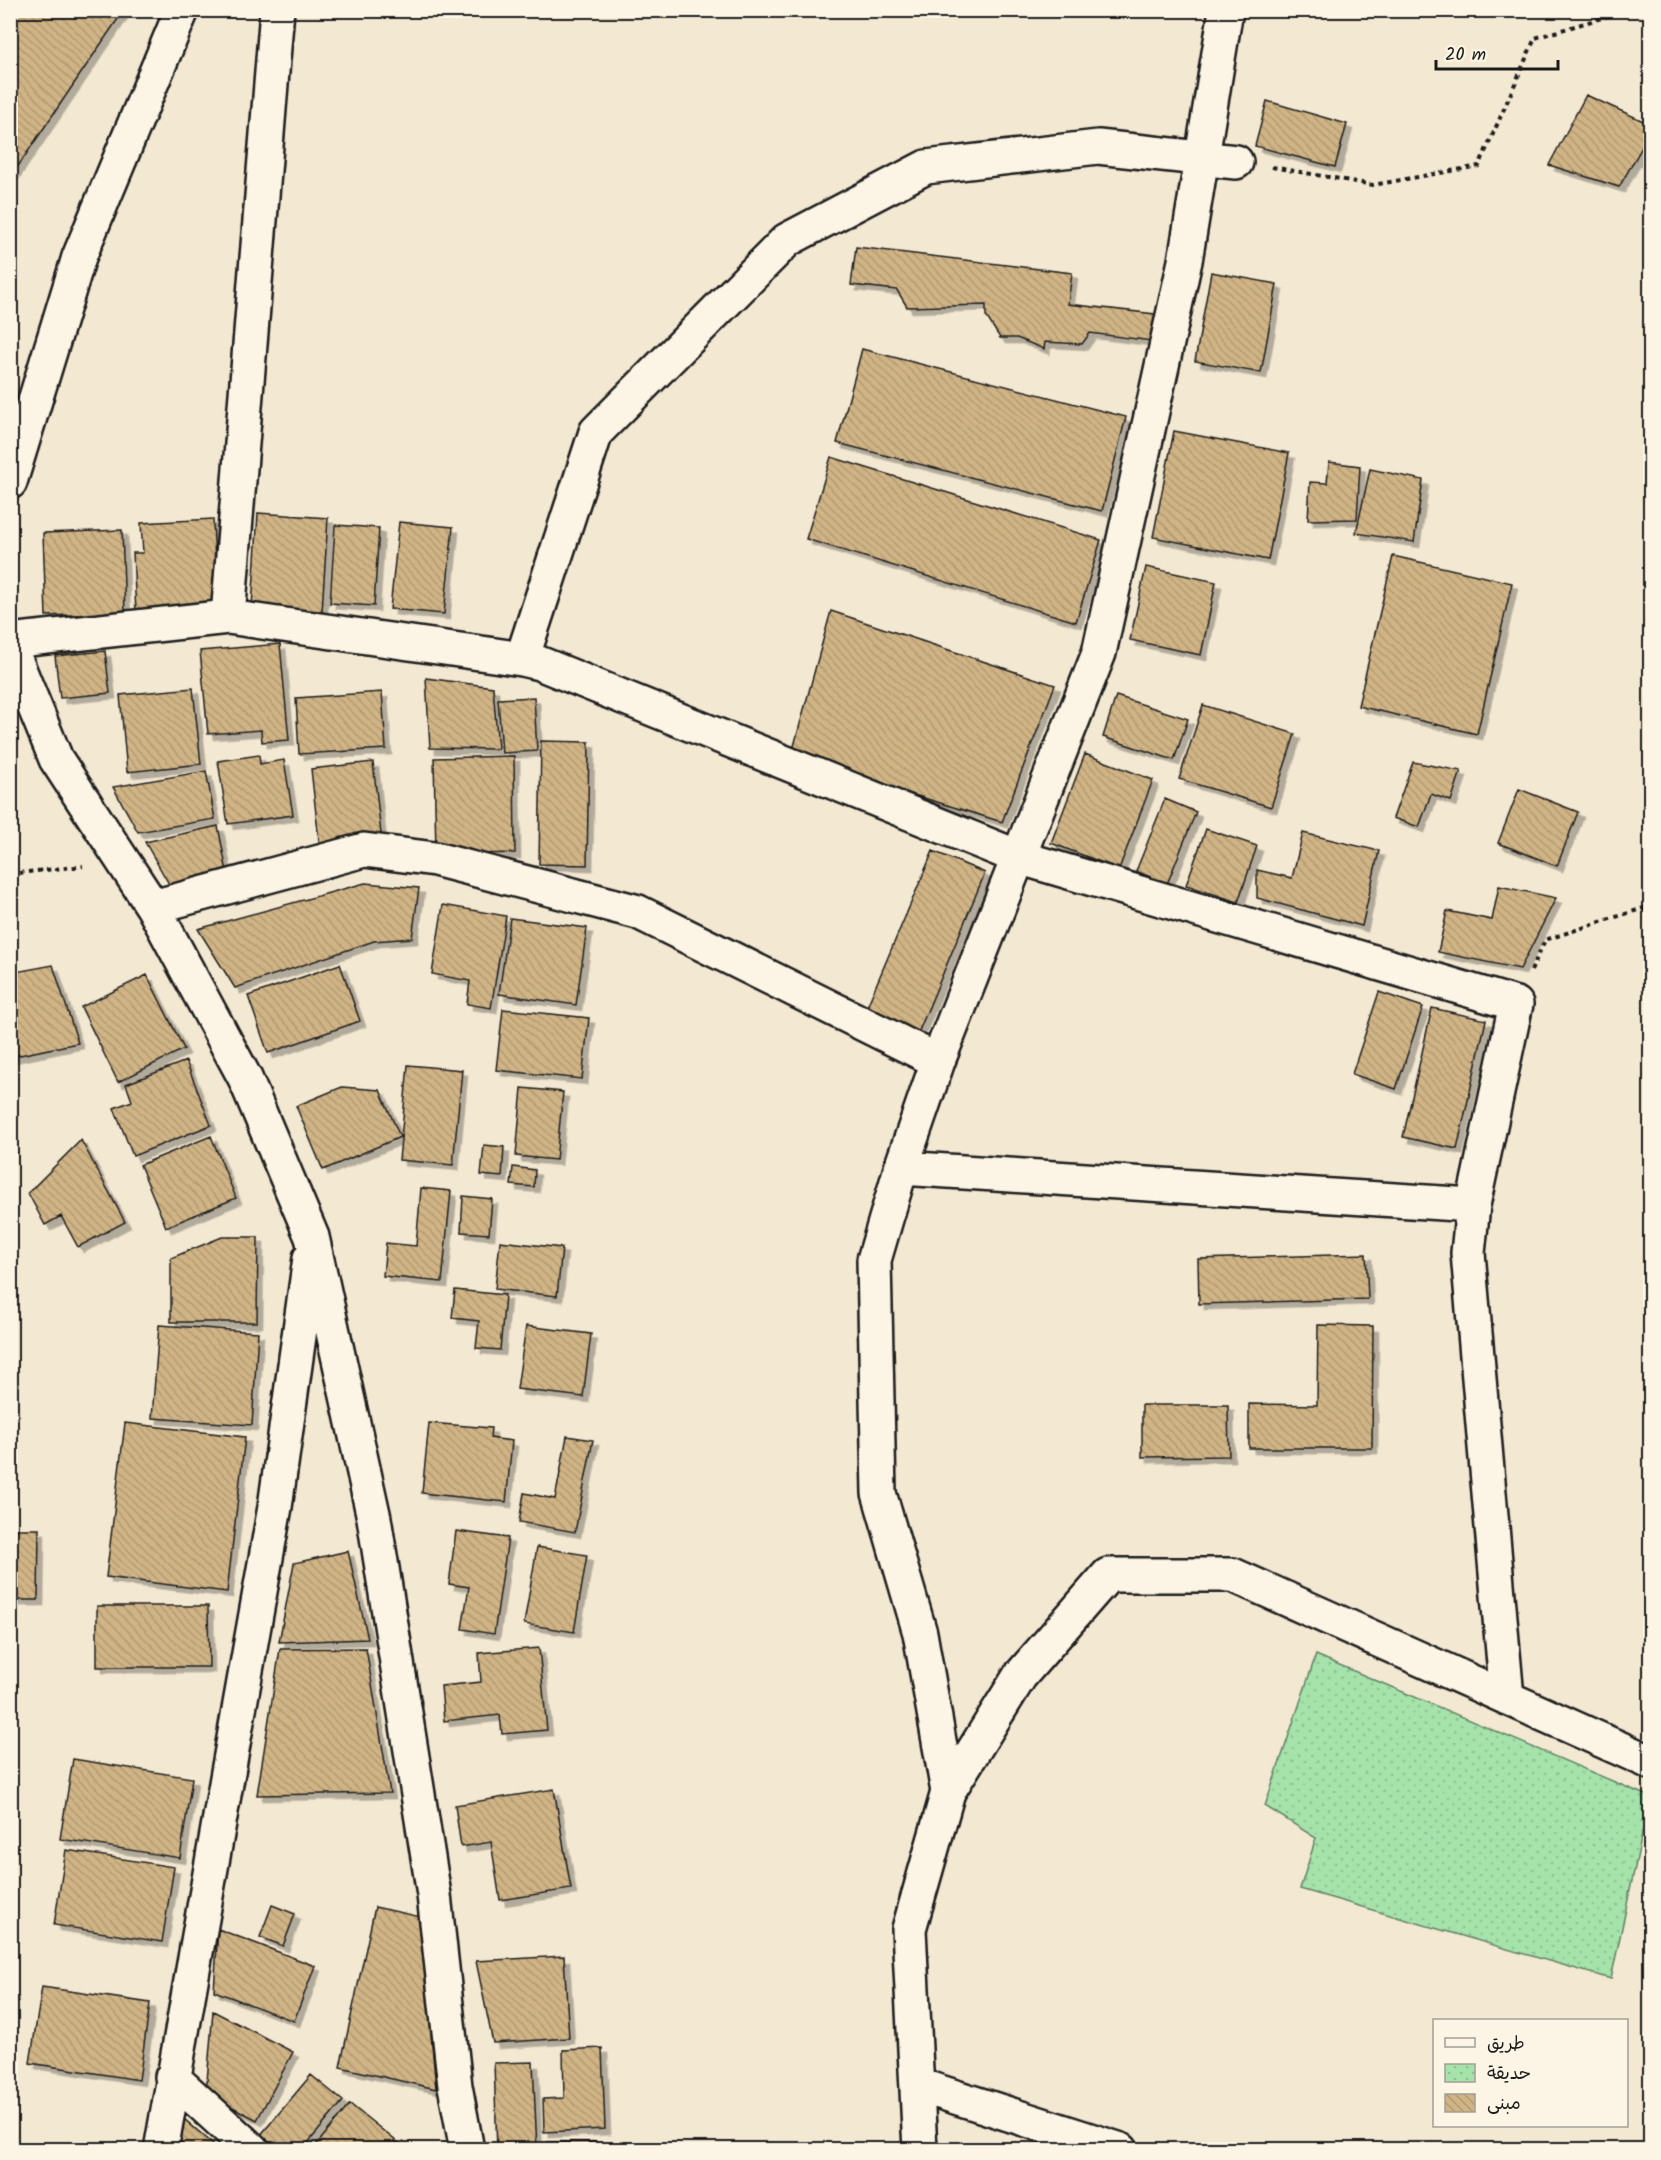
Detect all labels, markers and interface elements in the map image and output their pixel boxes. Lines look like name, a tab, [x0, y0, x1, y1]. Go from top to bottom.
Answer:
scale bar	[1436, 33, 1558, 71]
text: 20 m	[1445, 41, 1486, 70]
legend	[1433, 2019, 1628, 2127]
text: طريق	[1487, 2030, 1525, 2059]
text: حديقة	[1487, 2060, 1531, 2089]
text: مبنى	[1487, 2090, 1521, 2119]

